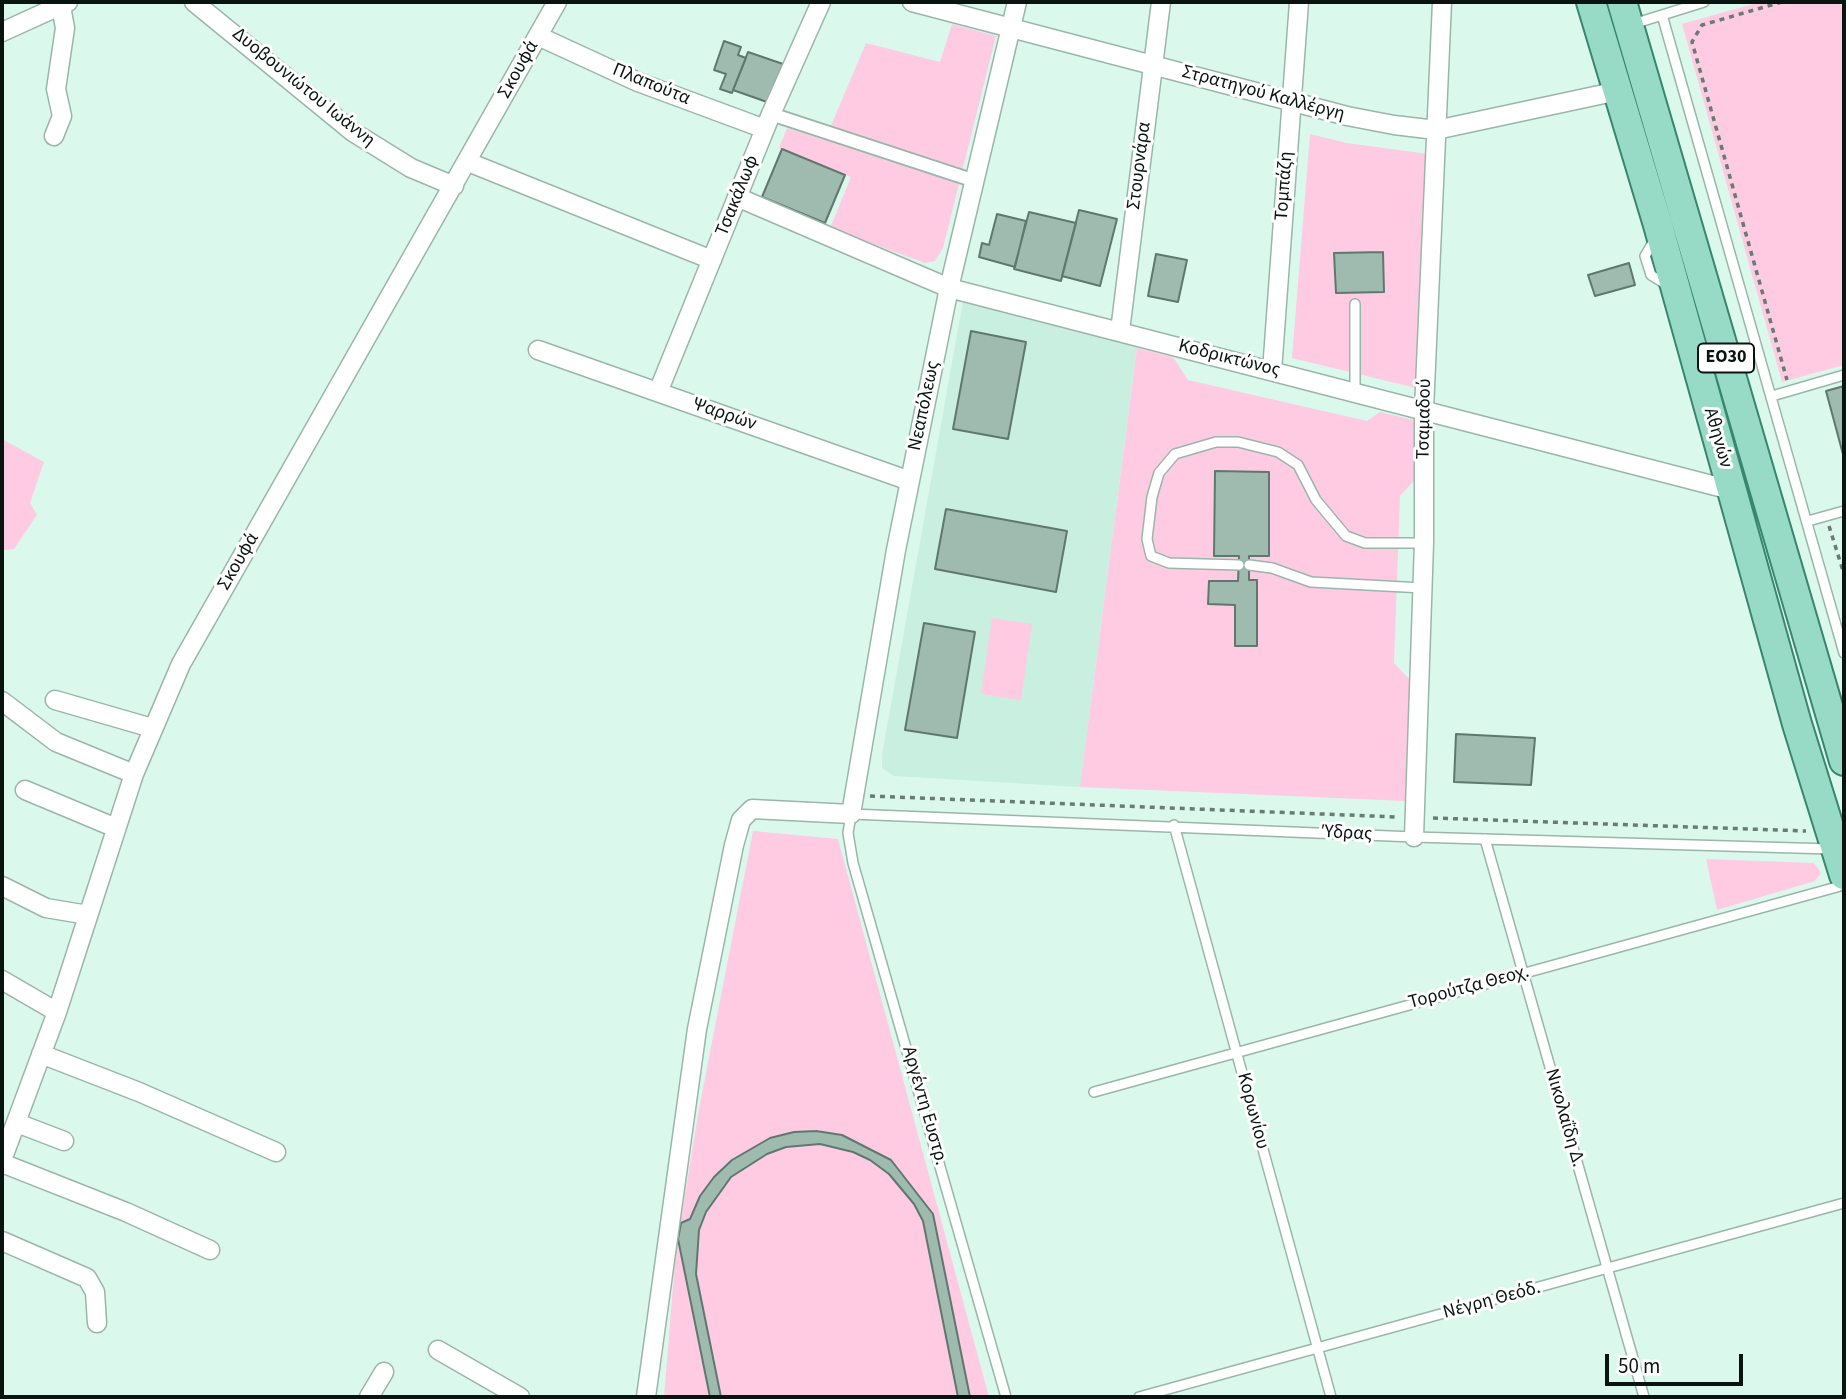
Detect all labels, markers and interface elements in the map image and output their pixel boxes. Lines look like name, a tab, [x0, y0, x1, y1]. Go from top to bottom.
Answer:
street label: Δυοβουνιώτου Ιωάννη	[227, 23, 379, 153]
street label: Σκουφά	[494, 37, 544, 103]
street label: Πλαπούτα	[609, 59, 693, 111]
street label: Στρατηγού Καλλέργη	[1179, 61, 1347, 127]
street label: Στουρνάρα	[1123, 121, 1157, 211]
street label: Τομπάζη	[1271, 151, 1299, 221]
street label: Τσακάλωφ	[711, 152, 765, 240]
street label: Κοδρικτώνος	[1176, 335, 1282, 383]
road number: ΕΟ30	[1698, 344, 1754, 372]
street label: Νεαπόλεως	[904, 359, 946, 453]
street label: Τσαμαδού	[1413, 378, 1437, 460]
street label: Ψαρρών	[689, 393, 759, 437]
street label: Αθηνών	[1698, 405, 1736, 471]
street label: Σκουφά	[213, 529, 265, 595]
street label: Ύδρας	[1321, 821, 1373, 847]
street label: Τορούτζα Θεοχ.	[1406, 961, 1532, 1015]
street label: Αργέντη Ευστρ.	[896, 1044, 952, 1168]
street label: Νικολαΐδη Δ.	[1539, 1066, 1589, 1170]
street label: Κορωνίου	[1231, 1070, 1273, 1152]
street label: Νέγρη Θεόδ.	[1441, 1277, 1543, 1325]
scale bar	[1608, 1340, 1746, 1384]
text: 50 m	[1618, 1351, 1660, 1381]

